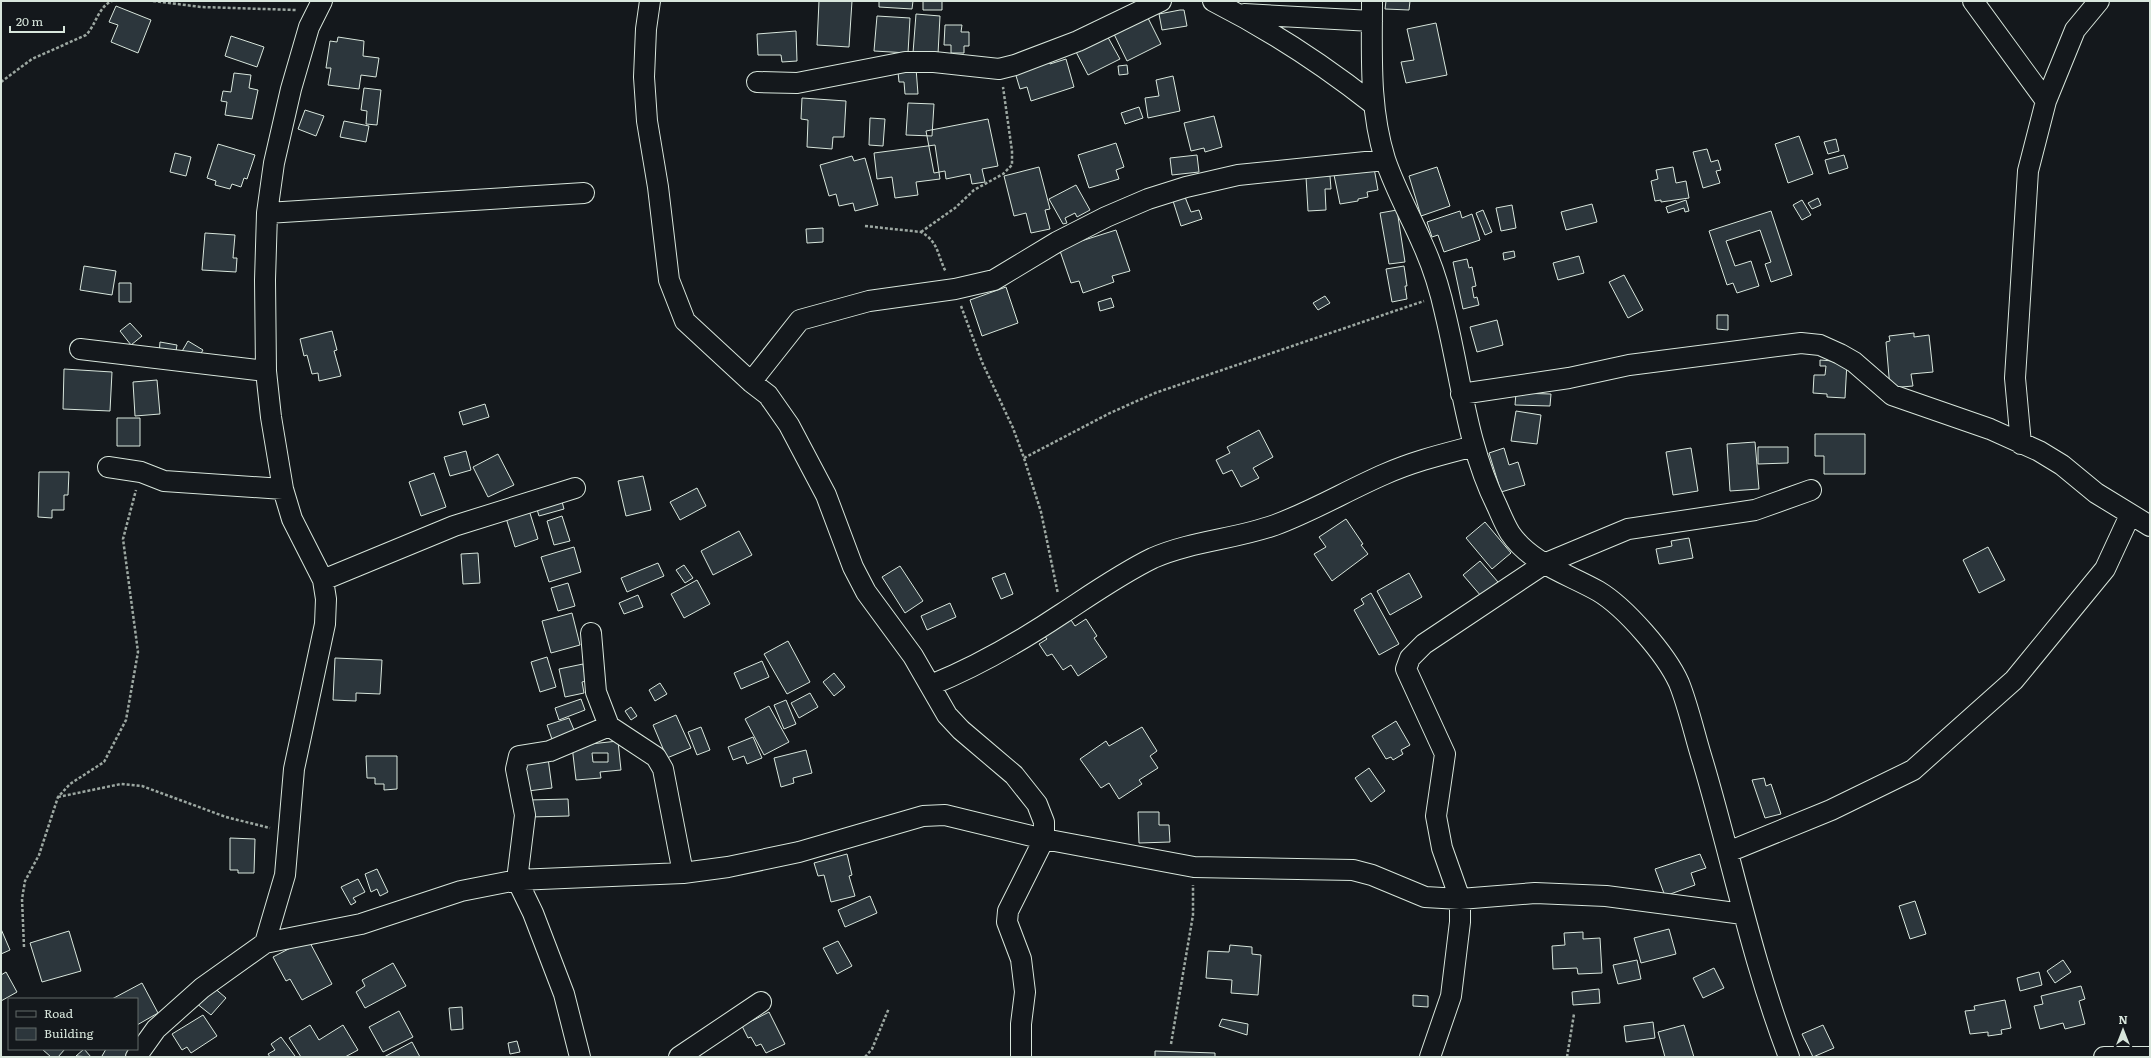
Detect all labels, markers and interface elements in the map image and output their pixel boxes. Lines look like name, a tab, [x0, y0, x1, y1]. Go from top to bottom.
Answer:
scale bar	[10, 8, 64, 34]
text: 20 m	[16, 12, 43, 30]
legend	[8, 998, 138, 1050]
text: Road	[44, 1004, 74, 1022]
north arrow	[2103, 1010, 2143, 1050]
text: N	[2118, 1011, 2128, 1027]
text: Building	[44, 1024, 94, 1042]

